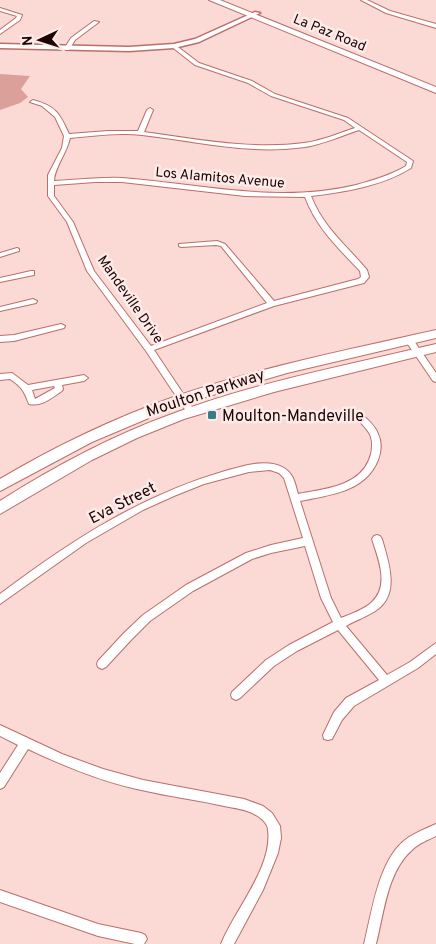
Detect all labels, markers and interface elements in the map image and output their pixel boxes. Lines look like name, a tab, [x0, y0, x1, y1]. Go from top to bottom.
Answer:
street label: La Paz Road	[290, 11, 368, 56]
north arrow	[15, 15, 65, 65]
text: N	[20, 35, 37, 46]
street label: Los Alamitos Avenue	[154, 164, 285, 193]
street label: Mandeville Drive	[93, 253, 166, 347]
street label: Moulton Parkway	[144, 365, 267, 422]
place label: Moulton-Mandeville	[222, 407, 364, 427]
marker: Moulton-Mandeville	[206, 409, 218, 421]
street label: Eva Street	[86, 478, 160, 529]

